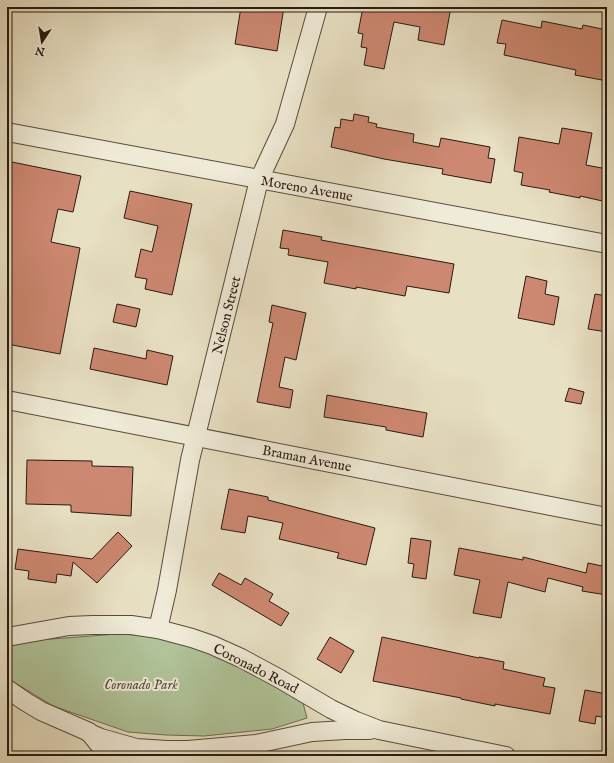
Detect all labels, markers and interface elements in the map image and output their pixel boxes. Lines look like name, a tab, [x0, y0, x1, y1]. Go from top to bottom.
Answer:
north arrow	[22, 22, 62, 62]
text: N	[34, 43, 47, 59]
street label: Moreno Avenue	[260, 172, 355, 206]
street label: Nelson Street	[209, 274, 245, 356]
street label: Braman Avenue	[261, 442, 354, 477]
street label: Coronado Road	[210, 640, 302, 698]
park label: Coronado Park	[104, 676, 178, 694]

